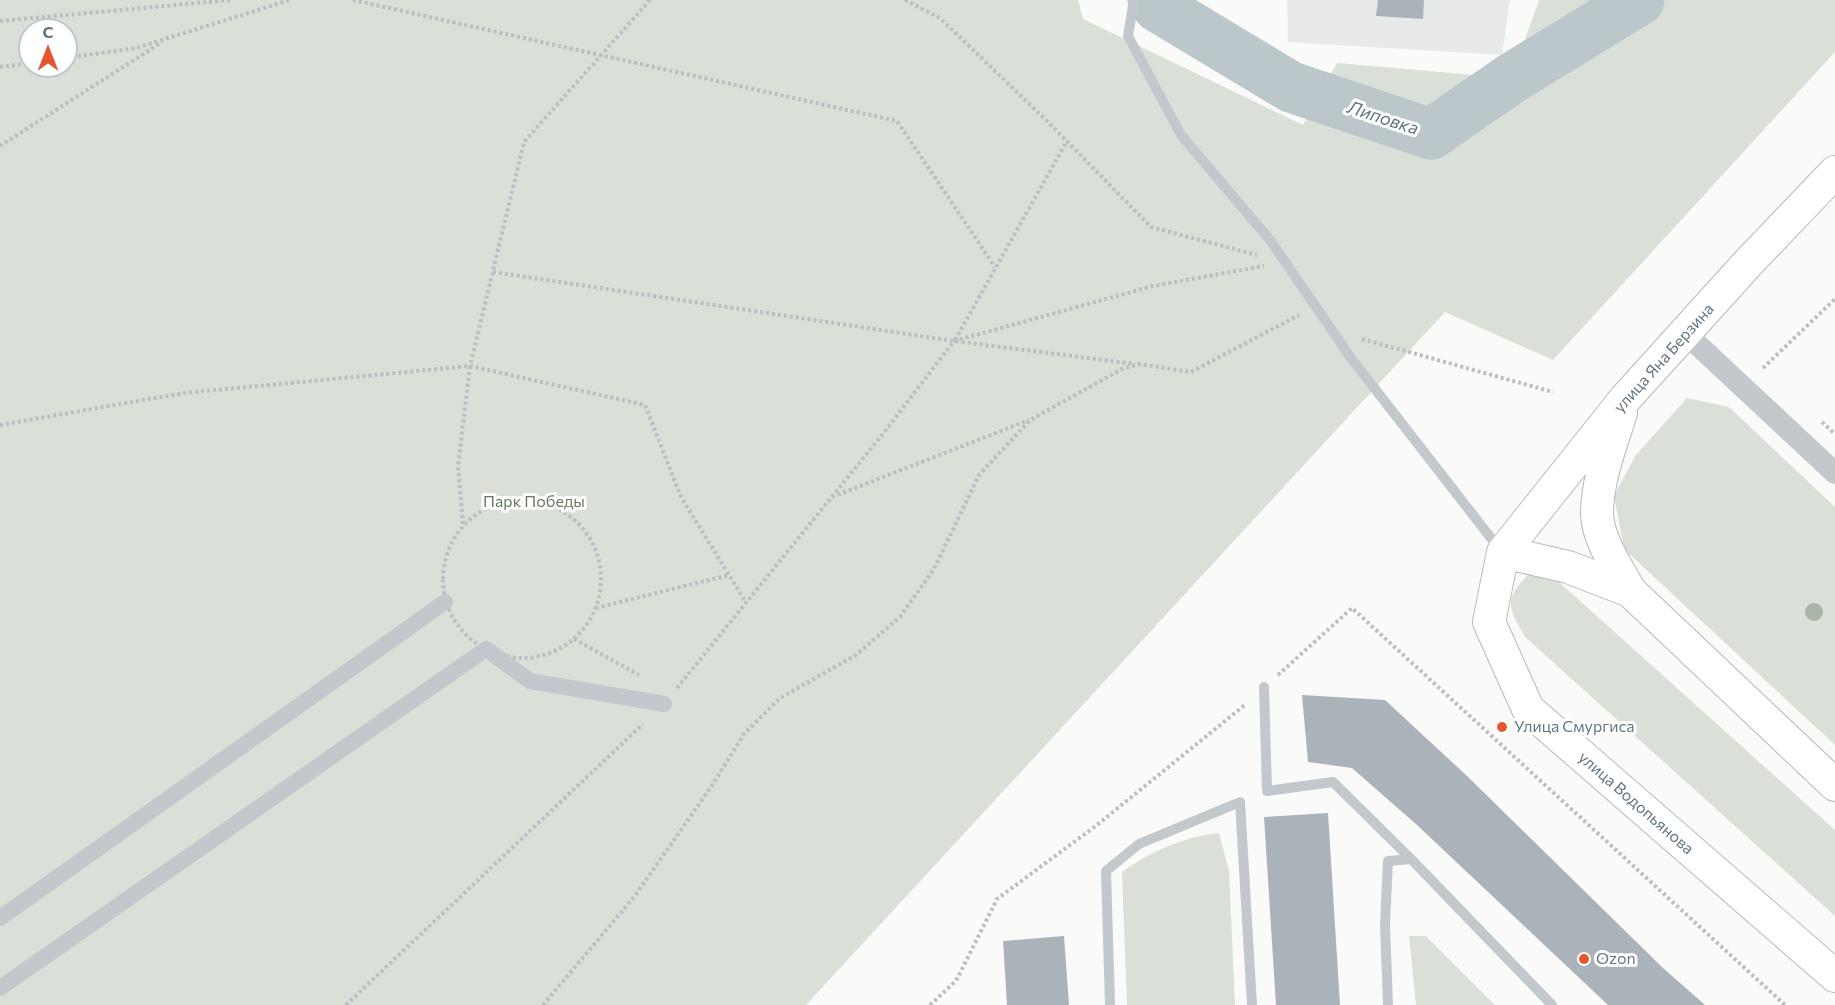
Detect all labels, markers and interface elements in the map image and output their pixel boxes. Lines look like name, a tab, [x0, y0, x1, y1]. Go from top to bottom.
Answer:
north arrow	[18, 18, 78, 78]
text: С	[43, 22, 53, 41]
water label: Липовка	[1345, 96, 1421, 140]
street label: улица Яна Берзина	[1610, 300, 1718, 416]
park label: Парк Победы	[483, 492, 585, 512]
place label: Улица Смургиса	[1514, 717, 1635, 737]
marker: Улица Смургиса	[1495, 720, 1509, 734]
street label: улица Водопьянова	[1574, 748, 1698, 858]
place label: Ozon	[1596, 949, 1636, 969]
marker: Ozon	[1577, 952, 1591, 966]

